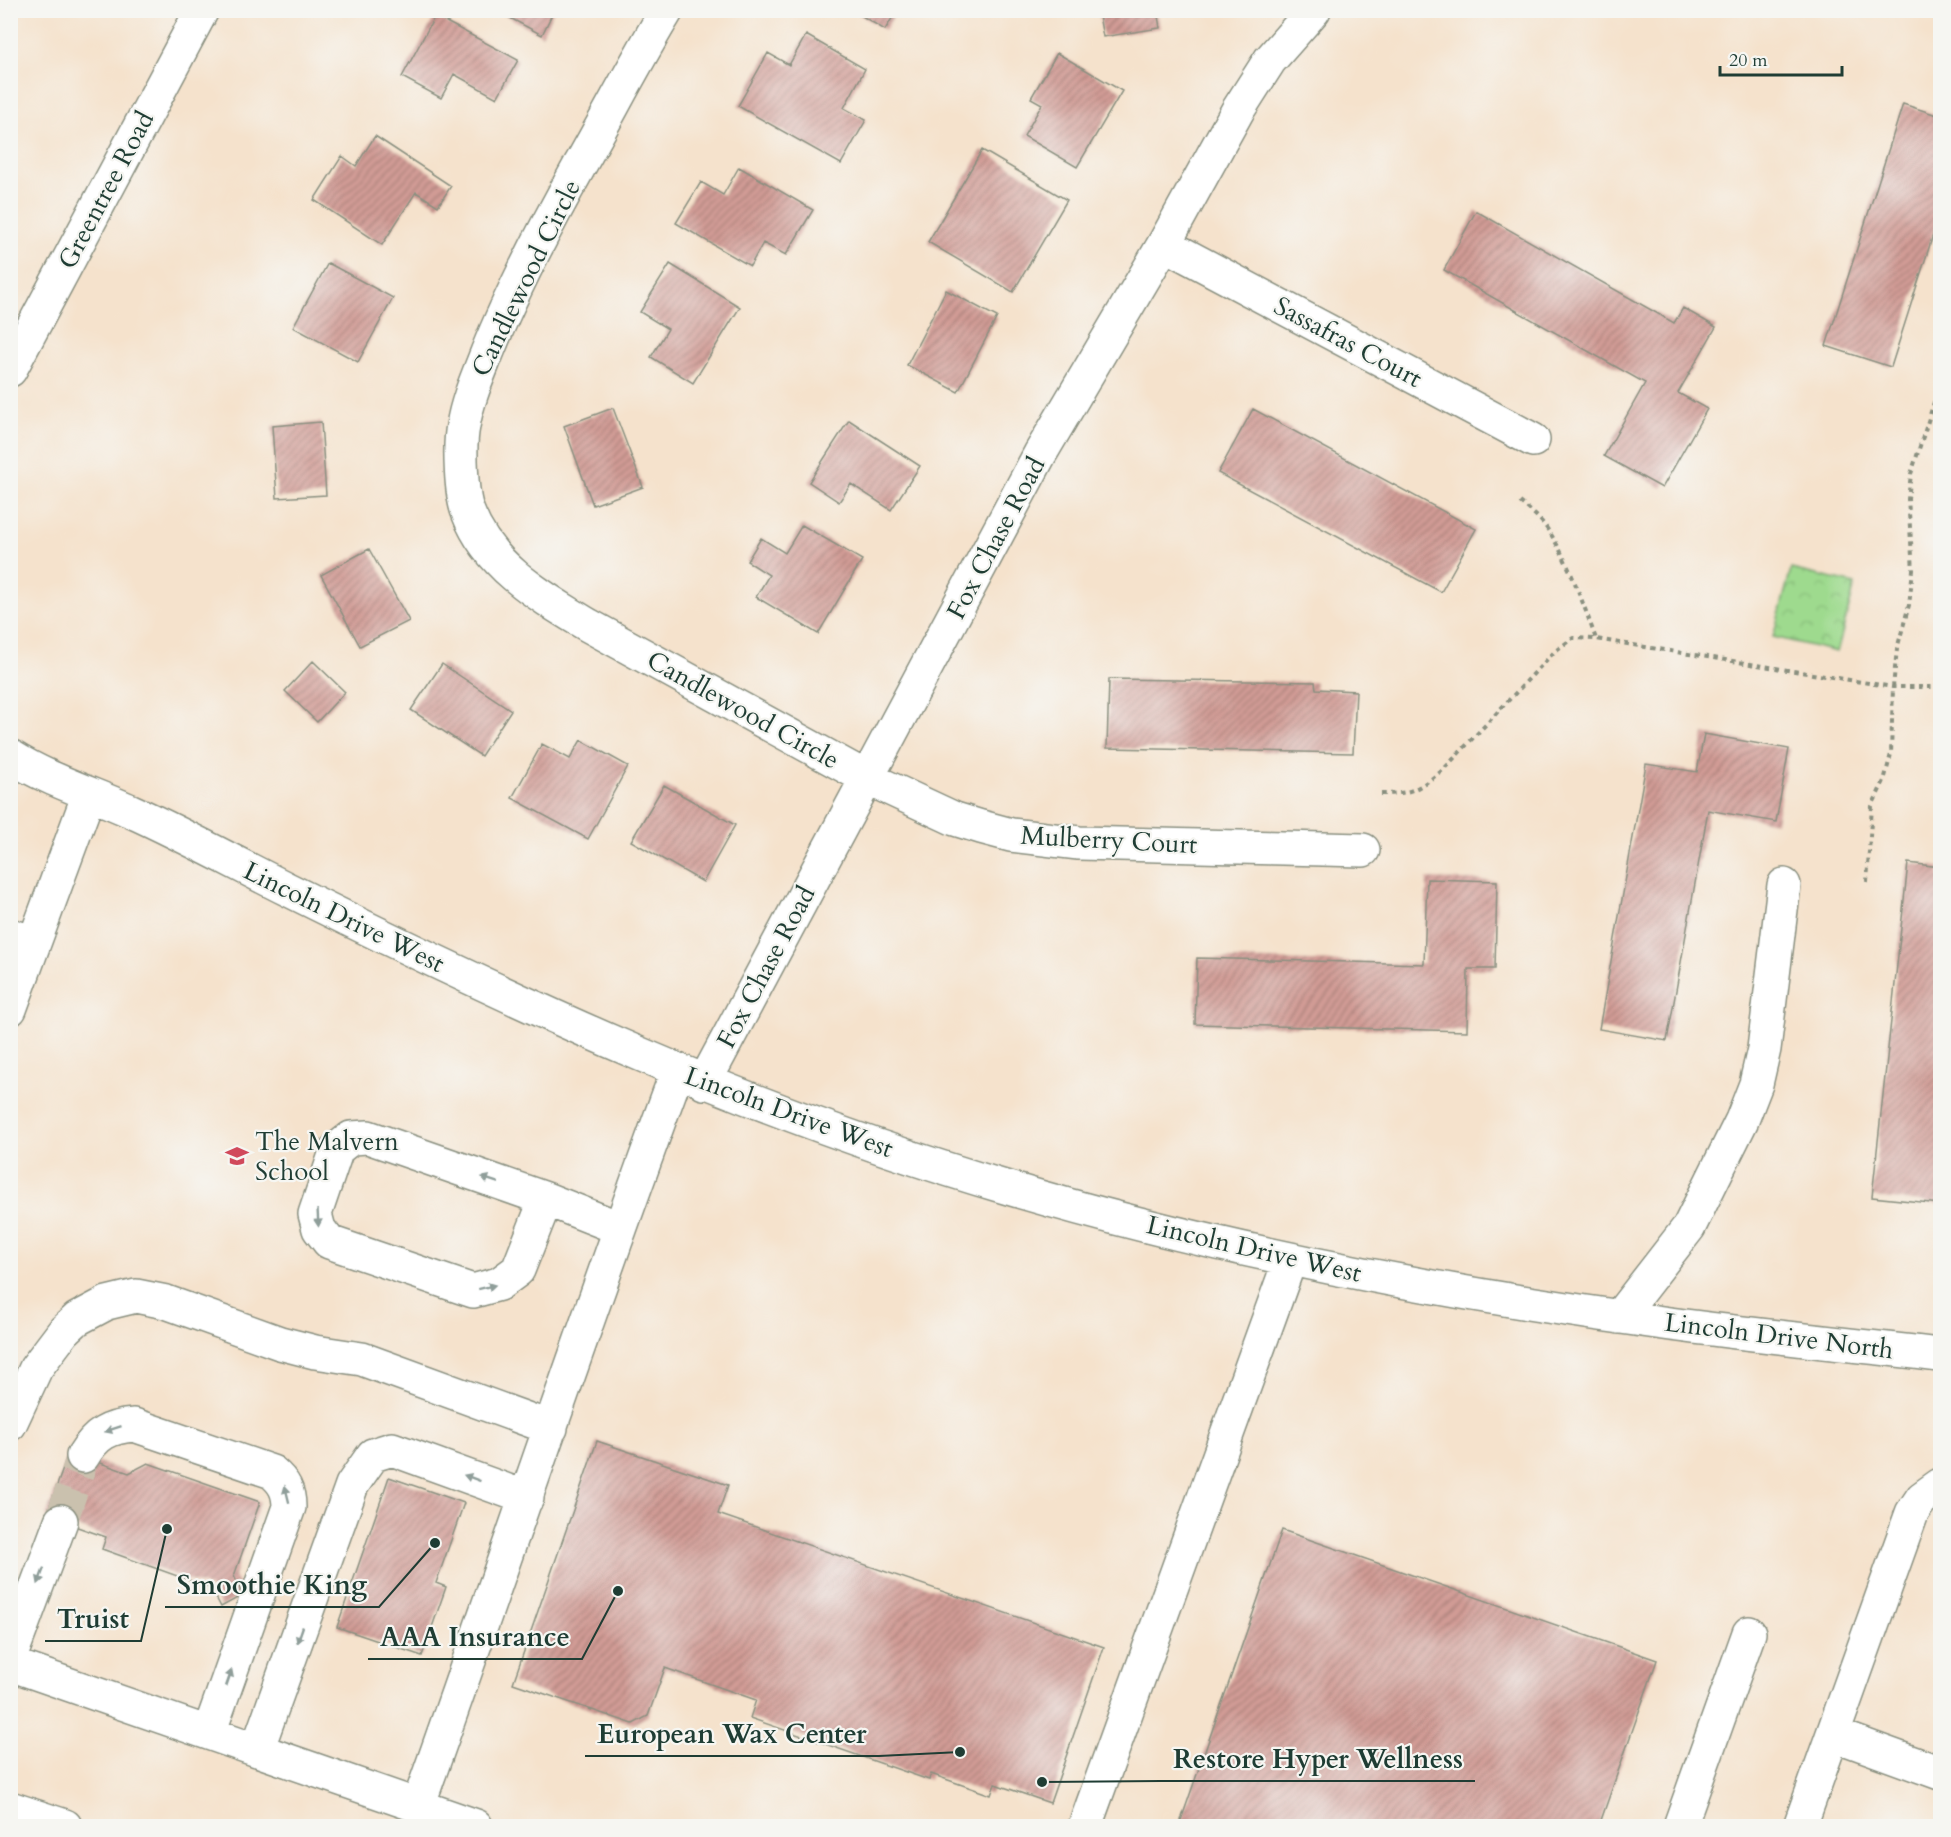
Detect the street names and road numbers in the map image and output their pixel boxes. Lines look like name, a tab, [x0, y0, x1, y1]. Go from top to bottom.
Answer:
street label: Greentree Road	[50, 105, 162, 275]
street label: Candlewood Circle	[463, 174, 589, 382]
street label: Sassafras Court	[1268, 288, 1428, 396]
street label: Fox Chase Road	[939, 451, 1053, 625]
street label: Candlewood Circle	[641, 643, 845, 777]
street label: Mulberry Court	[1020, 818, 1198, 862]
street label: Lincoln Drive West	[238, 853, 450, 981]
street label: Fox Chase Road	[709, 880, 823, 1054]
street label: Lincoln Drive West	[680, 1058, 898, 1166]
street label: Lincoln Drive West	[1143, 1207, 1365, 1291]
street label: Lincoln Drive North	[1663, 1305, 1895, 1367]

